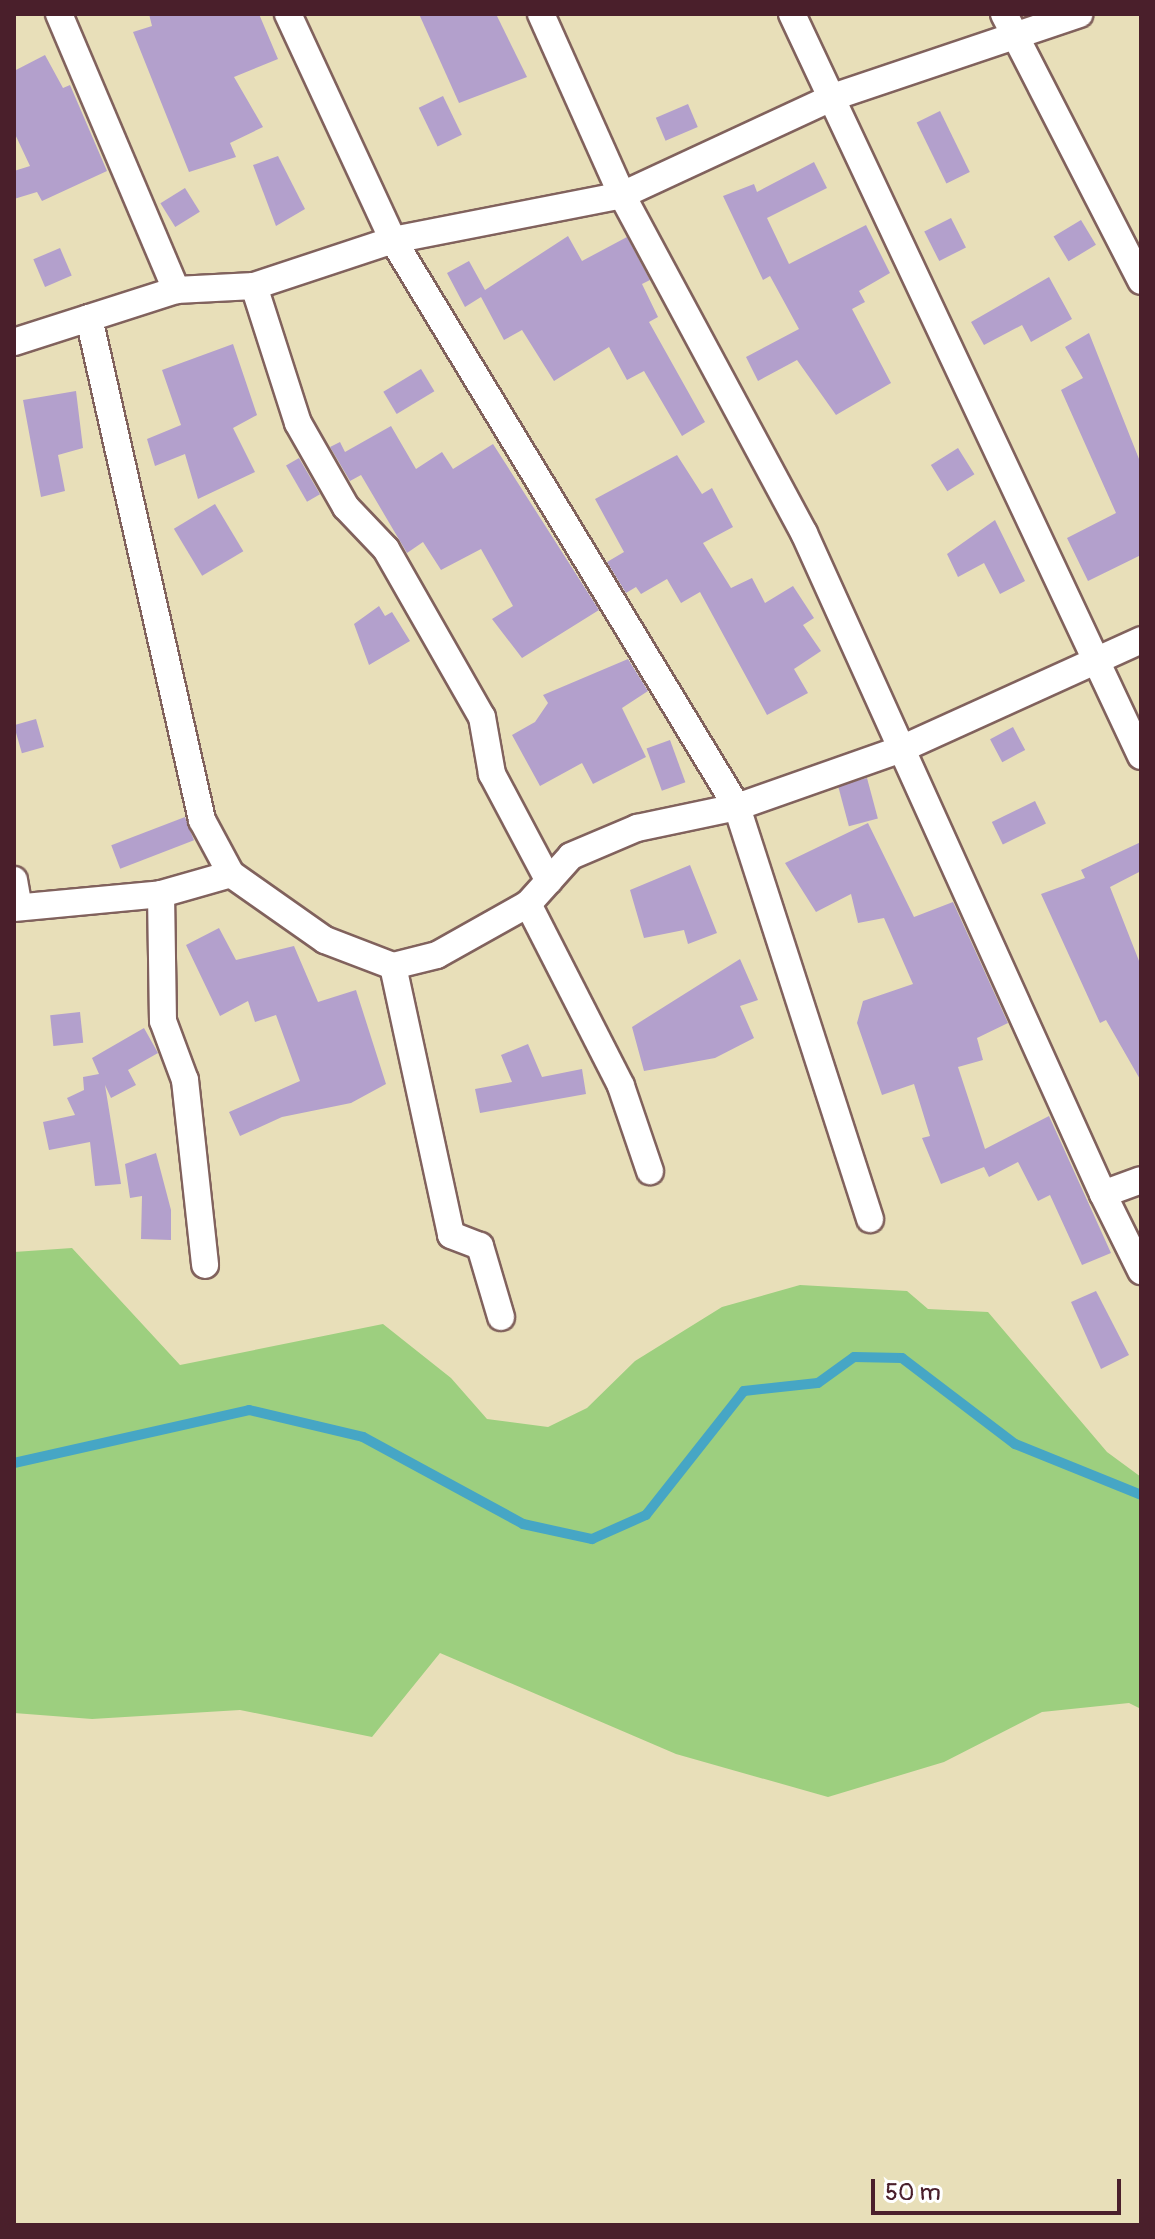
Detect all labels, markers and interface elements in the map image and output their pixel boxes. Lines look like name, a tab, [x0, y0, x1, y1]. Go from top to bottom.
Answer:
scale bar	[875, 2163, 1125, 2213]
text: 50 m	[885, 2178, 941, 2207]

